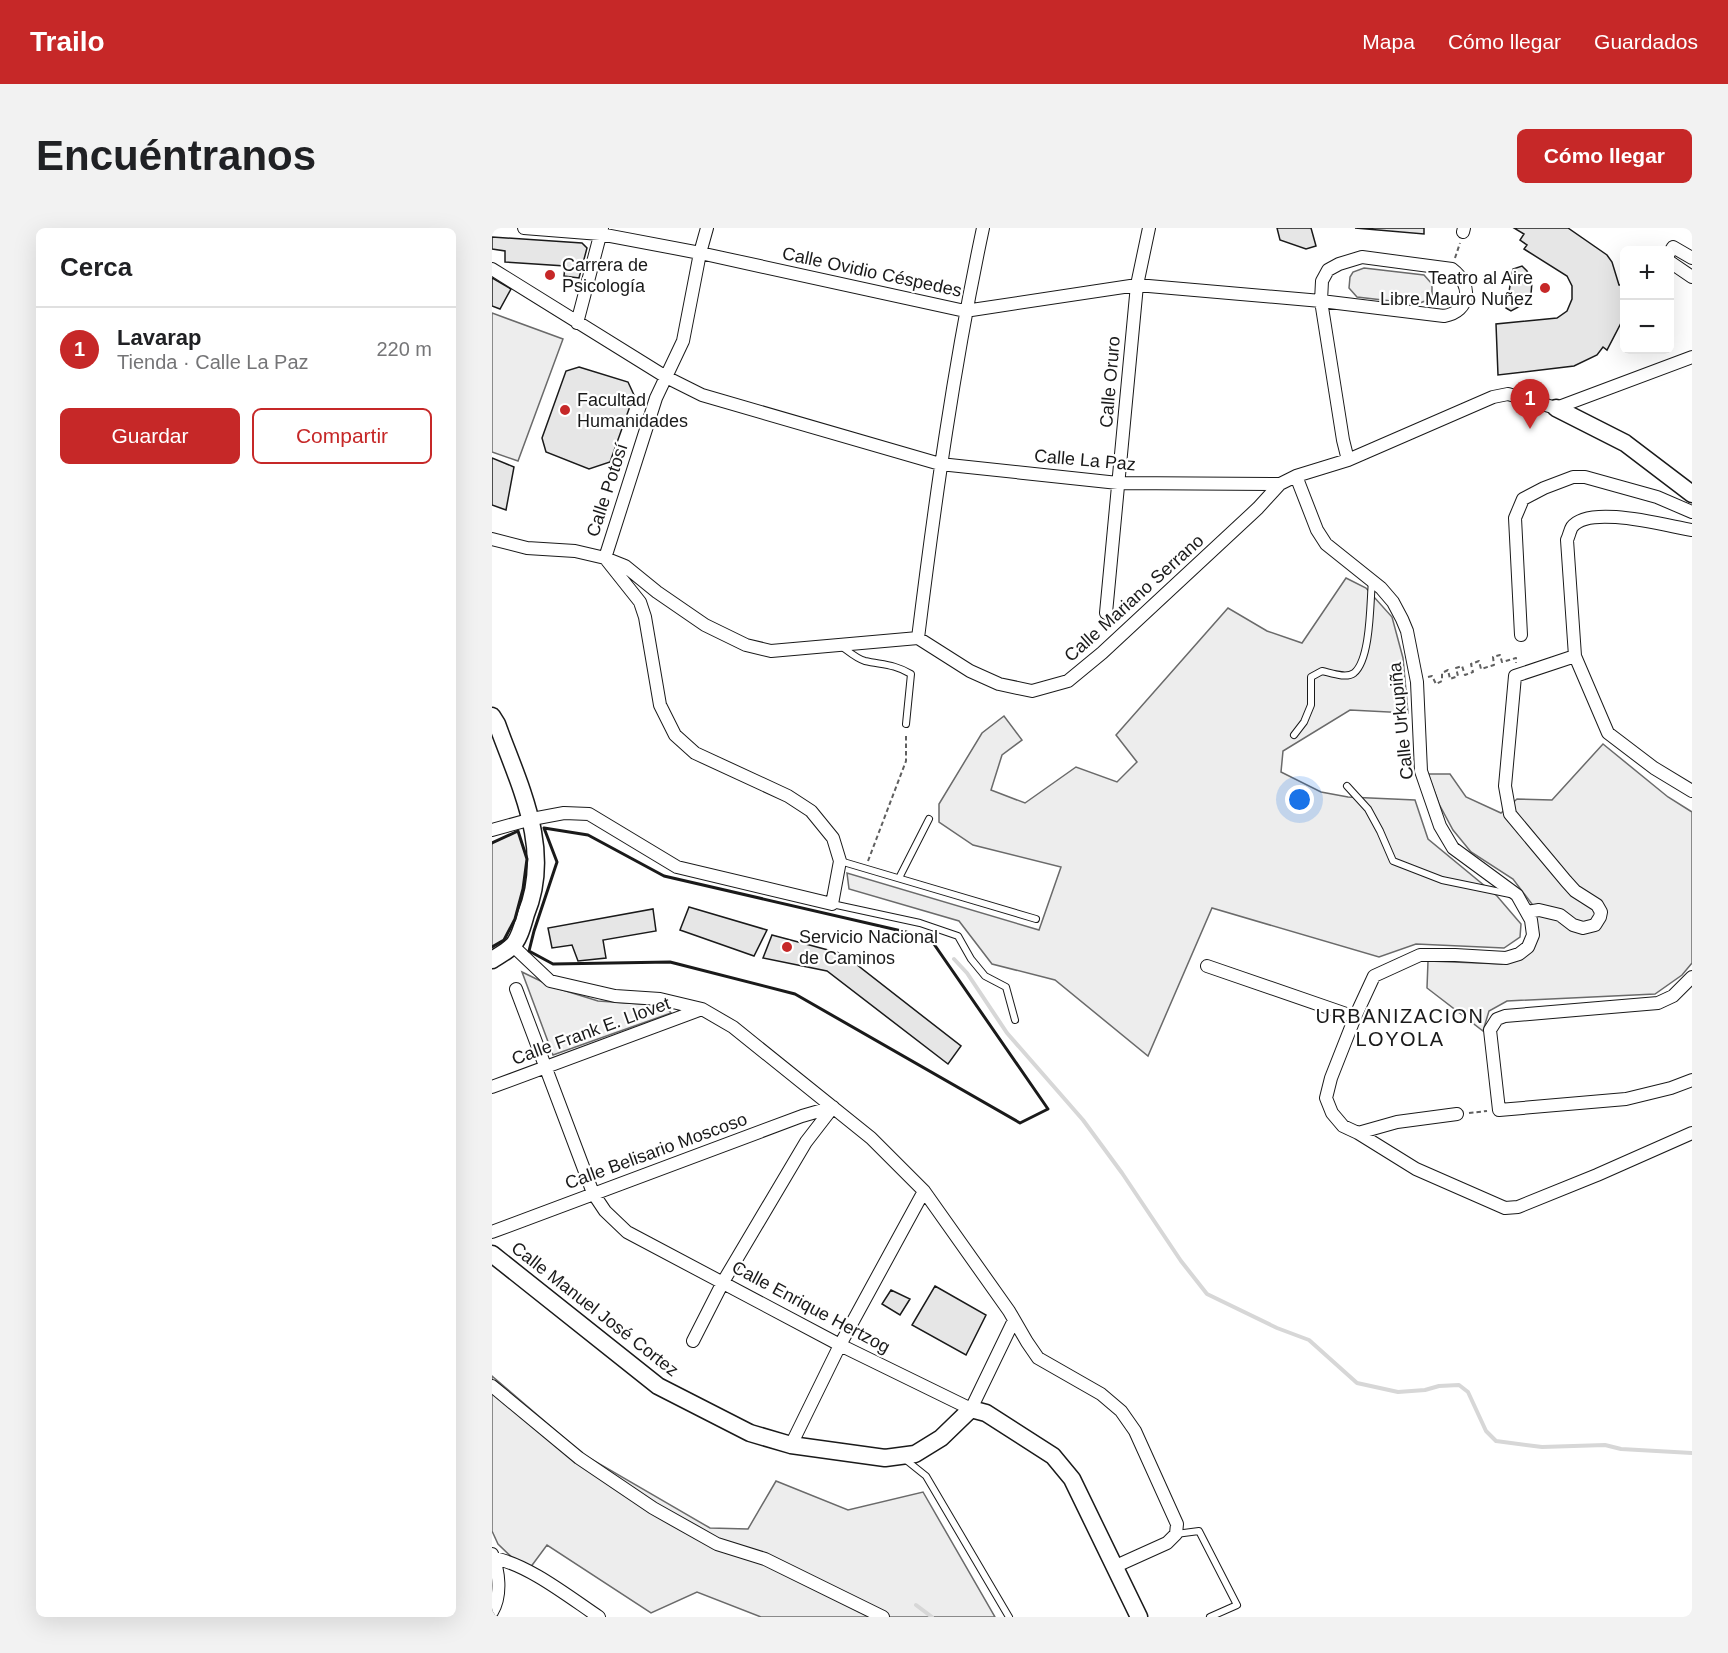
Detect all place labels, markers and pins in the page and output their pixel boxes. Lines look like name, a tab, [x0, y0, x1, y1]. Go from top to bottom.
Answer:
place label: Carrera de Psicología	[562, 255, 648, 296]
marker: Carrera de Psicología	[543, 268, 557, 282]
place label: Teatro al Aire Libre Mauro Nuñez	[1380, 268, 1533, 309]
marker: Teatro al Aire Libre Mauro Nuñez	[1538, 281, 1552, 295]
pin: 1	[1510, 380, 1550, 429]
place label: Facultad Humanidades	[577, 390, 688, 431]
marker: Facultad Humanidades	[558, 403, 572, 417]
place label: Servicio Nacional de Caminos	[799, 927, 938, 968]
marker: Servicio Nacional de Caminos	[780, 940, 794, 954]

